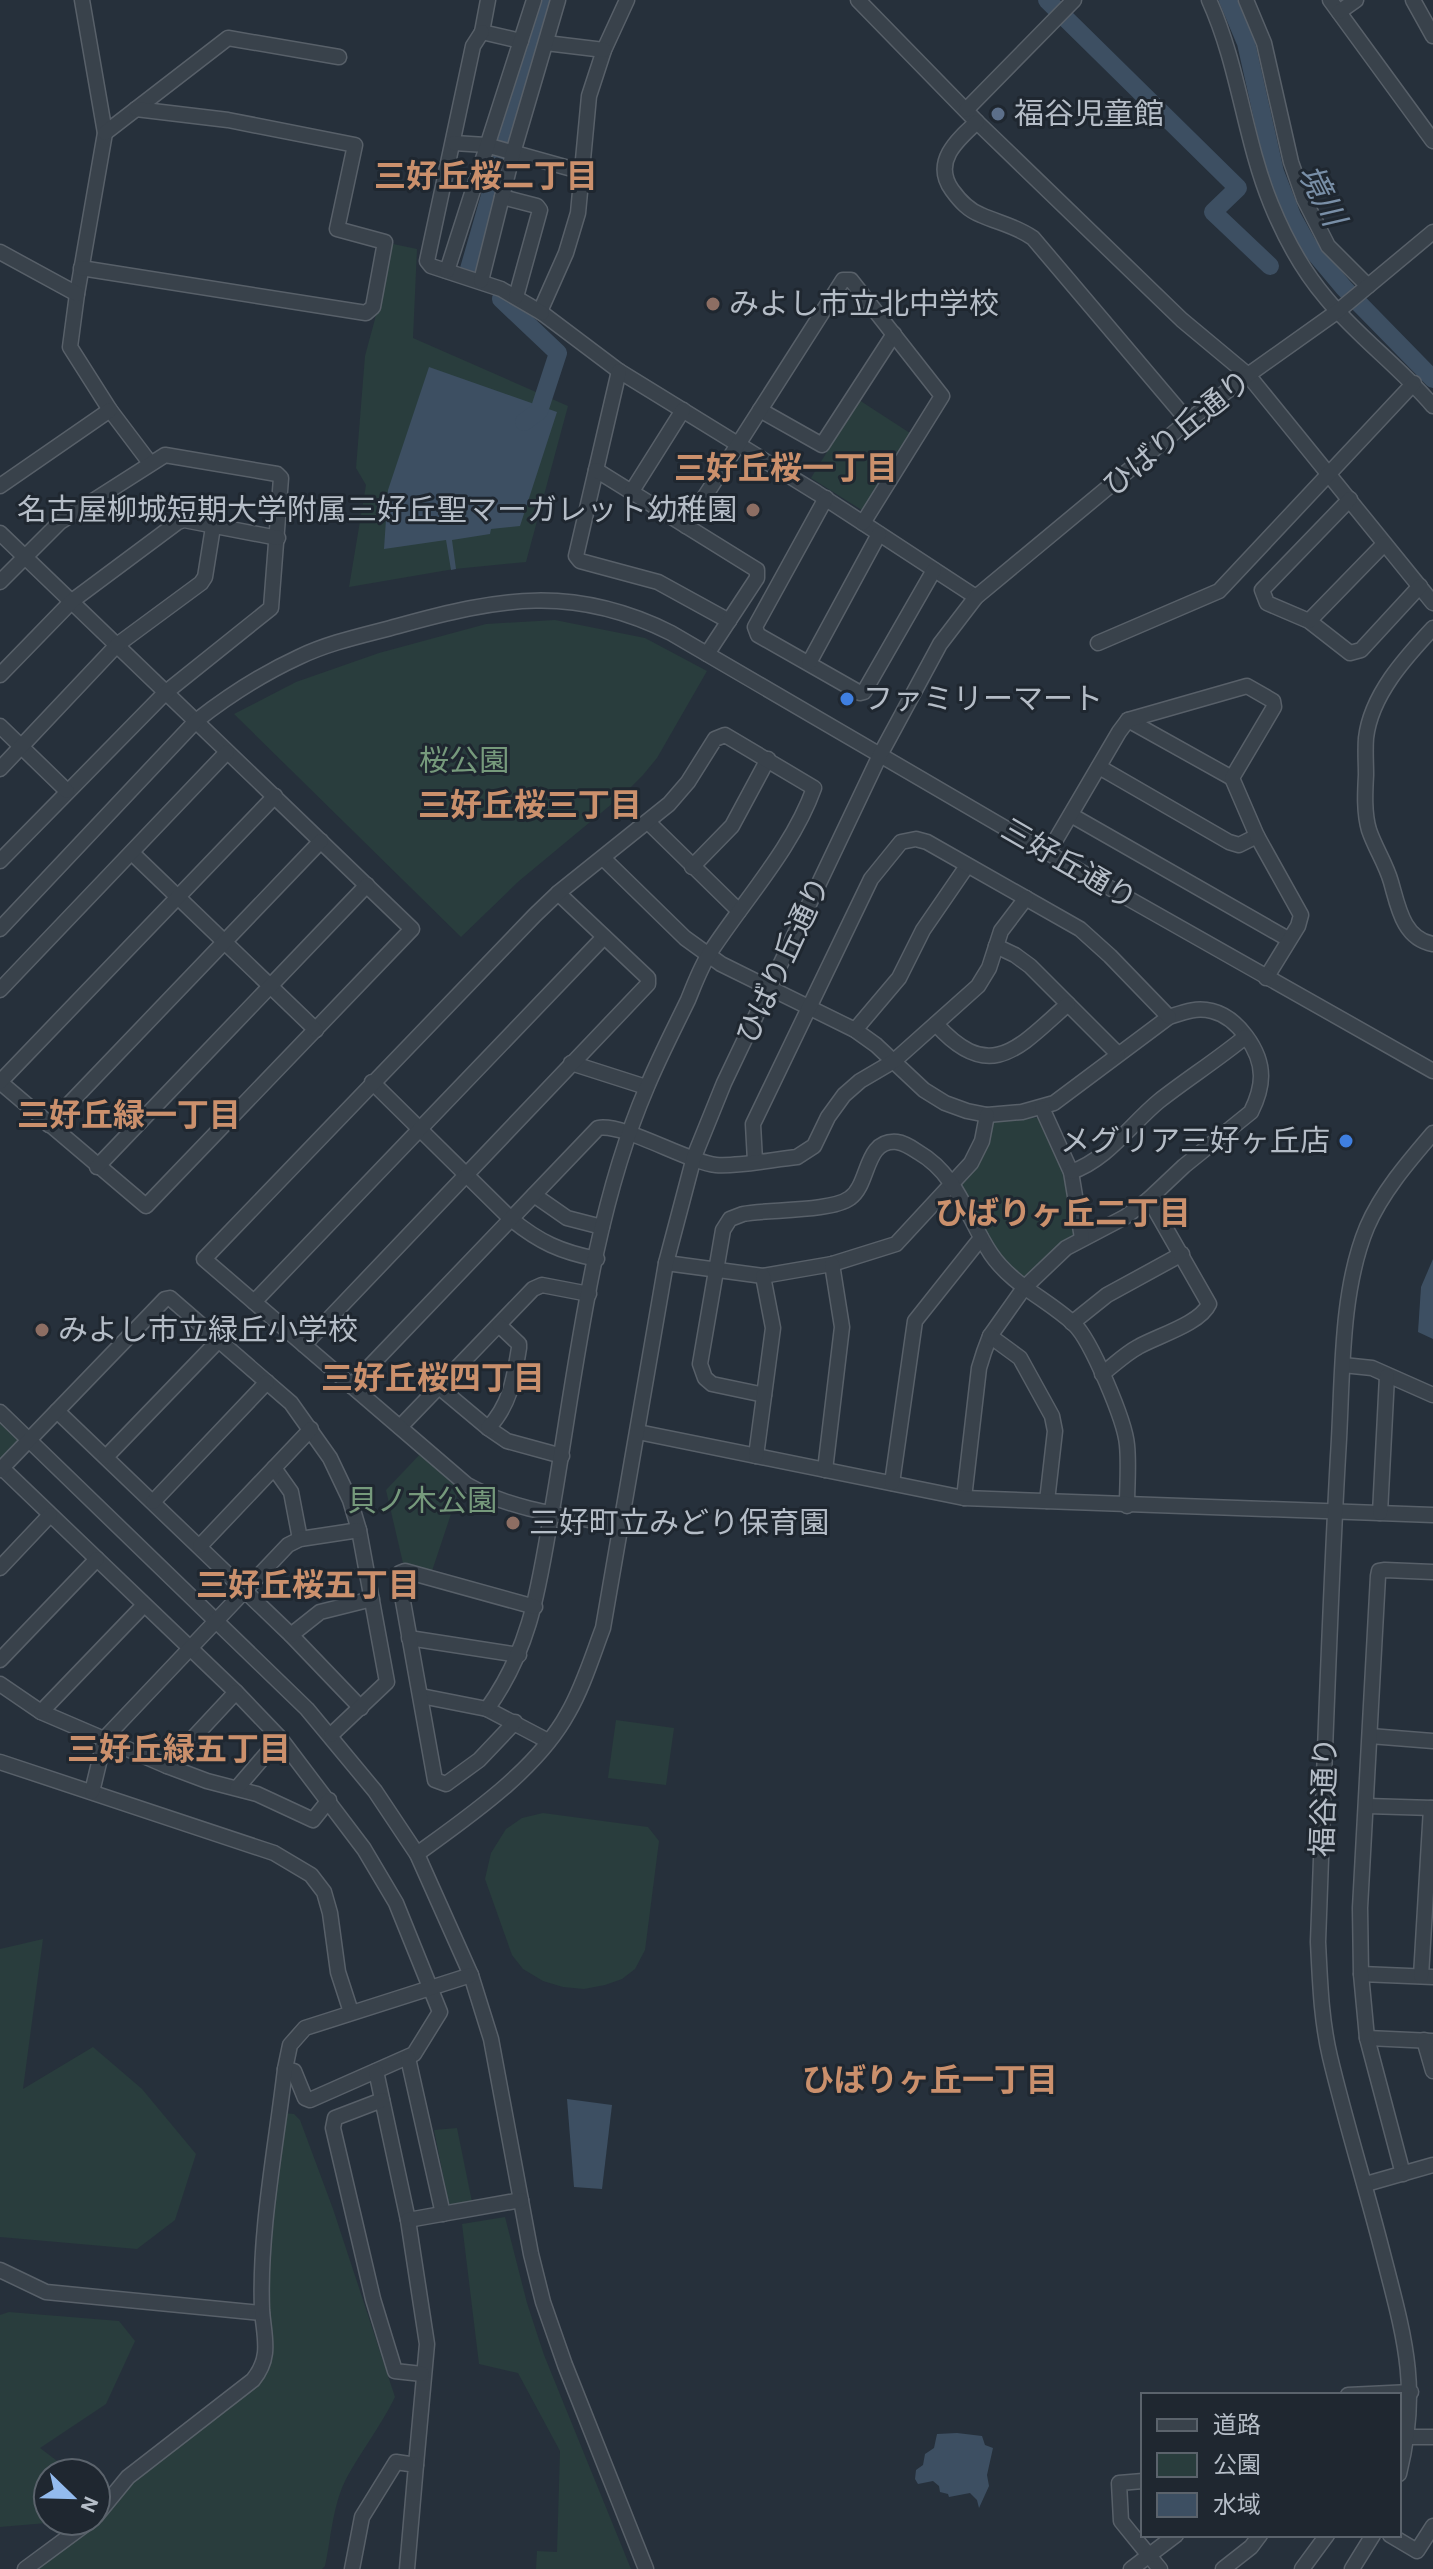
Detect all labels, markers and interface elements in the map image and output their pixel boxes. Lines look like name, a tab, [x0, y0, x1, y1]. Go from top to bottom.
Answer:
place label: 福谷児童館	[1014, 98, 1164, 130]
marker: 福谷児童館	[989, 105, 1007, 123]
district label: 三好丘桜二丁目	[374, 159, 598, 193]
water label: 境川	[1292, 159, 1352, 234]
place label: みよし市立北中学校	[729, 288, 999, 320]
marker: みよし市立北中学校	[704, 295, 722, 313]
street label: ひばり丘通り	[1098, 365, 1257, 502]
district label: 三好丘桜一丁目	[674, 451, 898, 485]
place label: 名古屋柳城短期大学附属三好丘聖マーガレット幼稚園	[17, 494, 737, 526]
marker: 名古屋柳城短期大学附属三好丘聖マーガレット幼稚園	[744, 501, 762, 519]
place label: ファミリーマート	[863, 685, 1103, 715]
marker: ファミリーマート	[838, 690, 856, 708]
park label: 桜公園	[419, 745, 509, 777]
district label: 三好丘桜三丁目	[418, 788, 642, 822]
street label: 三好丘通り	[996, 813, 1142, 915]
street label: ひばり丘通り	[731, 872, 836, 1048]
district label: 三好丘緑一丁目	[17, 1098, 241, 1132]
place label: メグリア三好ヶ丘店	[1060, 1125, 1330, 1157]
marker: メグリア三好ヶ丘店	[1337, 1132, 1355, 1150]
district label: ひばりヶ丘二丁目	[935, 1197, 1191, 1230]
place label: みよし市立緑丘小学校	[58, 1314, 358, 1346]
marker: みよし市立緑丘小学校	[33, 1321, 51, 1339]
district label: 三好丘桜四丁目	[321, 1361, 545, 1395]
park label: 貝ノ木公園	[347, 1485, 497, 1517]
place label: 三好町立みどり保育園	[529, 1507, 829, 1539]
marker: 三好町立みどり保育園	[504, 1514, 522, 1532]
district label: 三好丘桜五丁目	[196, 1568, 420, 1602]
district label: 三好丘緑五丁目	[67, 1732, 291, 1766]
street label: 福谷通り	[1306, 1736, 1342, 1858]
district label: ひばりヶ丘一丁目	[802, 2064, 1058, 2097]
legend	[1141, 2393, 1401, 2537]
text: 道路	[1213, 2412, 1261, 2438]
text: 公園	[1213, 2453, 1261, 2478]
north arrow	[32, 2457, 112, 2537]
text: 水域	[1213, 2492, 1261, 2518]
text: N	[76, 2493, 103, 2516]

